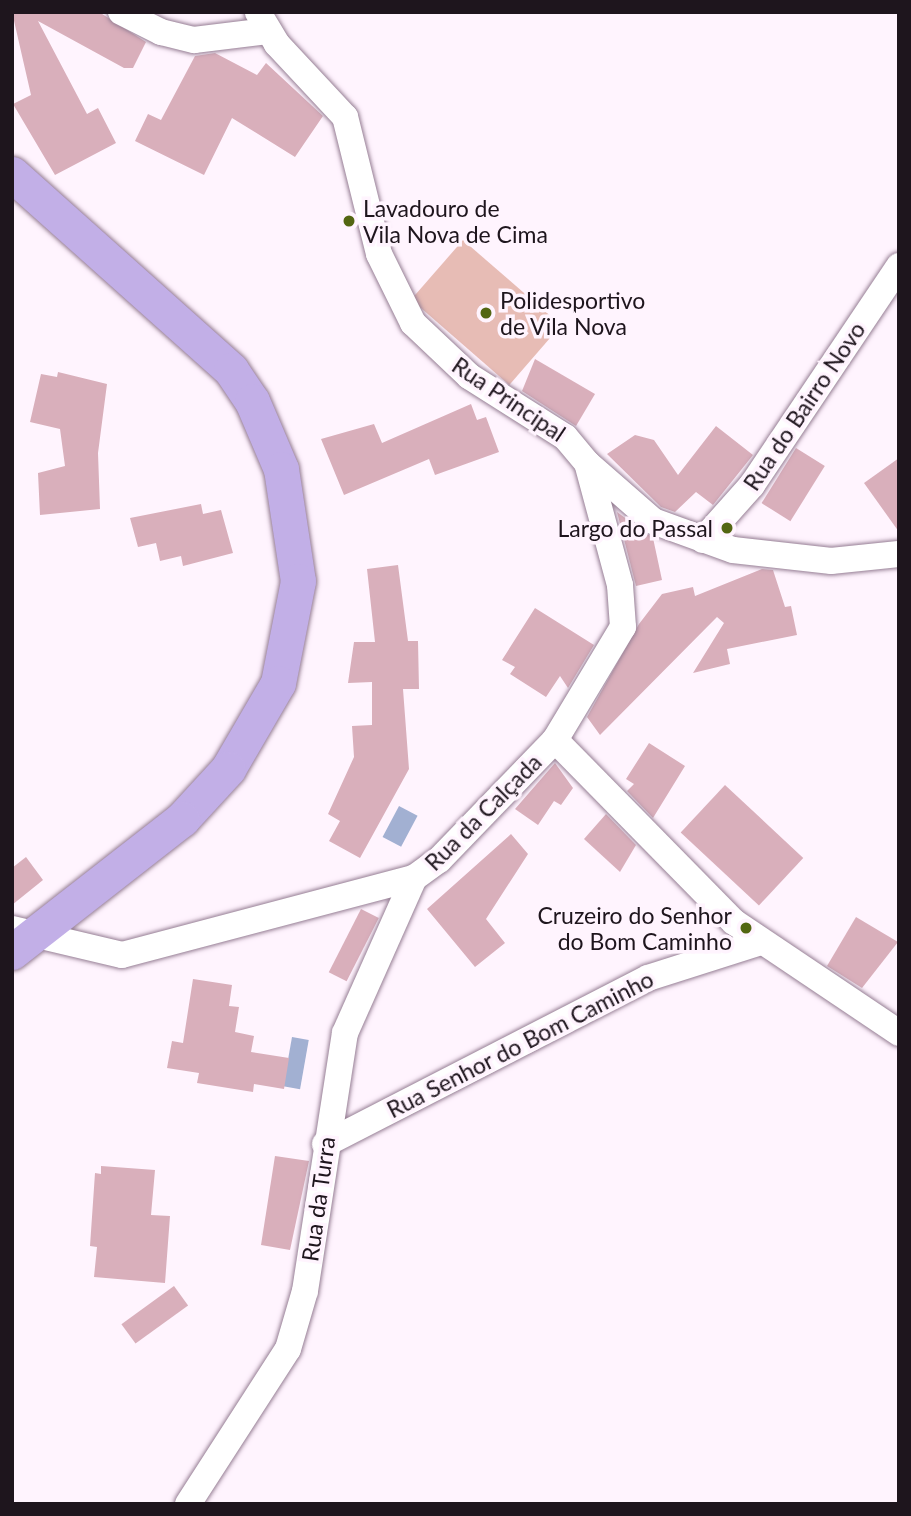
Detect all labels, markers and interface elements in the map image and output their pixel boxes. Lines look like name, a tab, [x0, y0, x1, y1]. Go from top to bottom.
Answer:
place label: Lavadouro de Vila Nova de Cima	[363, 194, 548, 248]
marker: Lavadouro de Vila Nova de Cima	[341, 213, 357, 229]
place label: Polidesportivo de Vila Nova	[500, 286, 645, 340]
marker: Polidesportivo de Vila Nova	[478, 305, 494, 321]
street label: Rua do Bairro Novo	[737, 317, 871, 495]
street label: Rua Principal	[447, 351, 571, 447]
place label: Largo do Passal	[557, 514, 713, 542]
marker: Largo do Passal	[719, 520, 735, 536]
street label: Rua da Calçada	[419, 748, 547, 876]
place label: Cruzeiro do Senhor do Bom Caminho	[537, 901, 732, 955]
marker: Cruzeiro do Senhor do Bom Caminho	[738, 920, 754, 936]
street label: Rua Senhor do Bom Caminho	[382, 965, 658, 1123]
street label: Rua da Turra	[296, 1135, 340, 1263]

